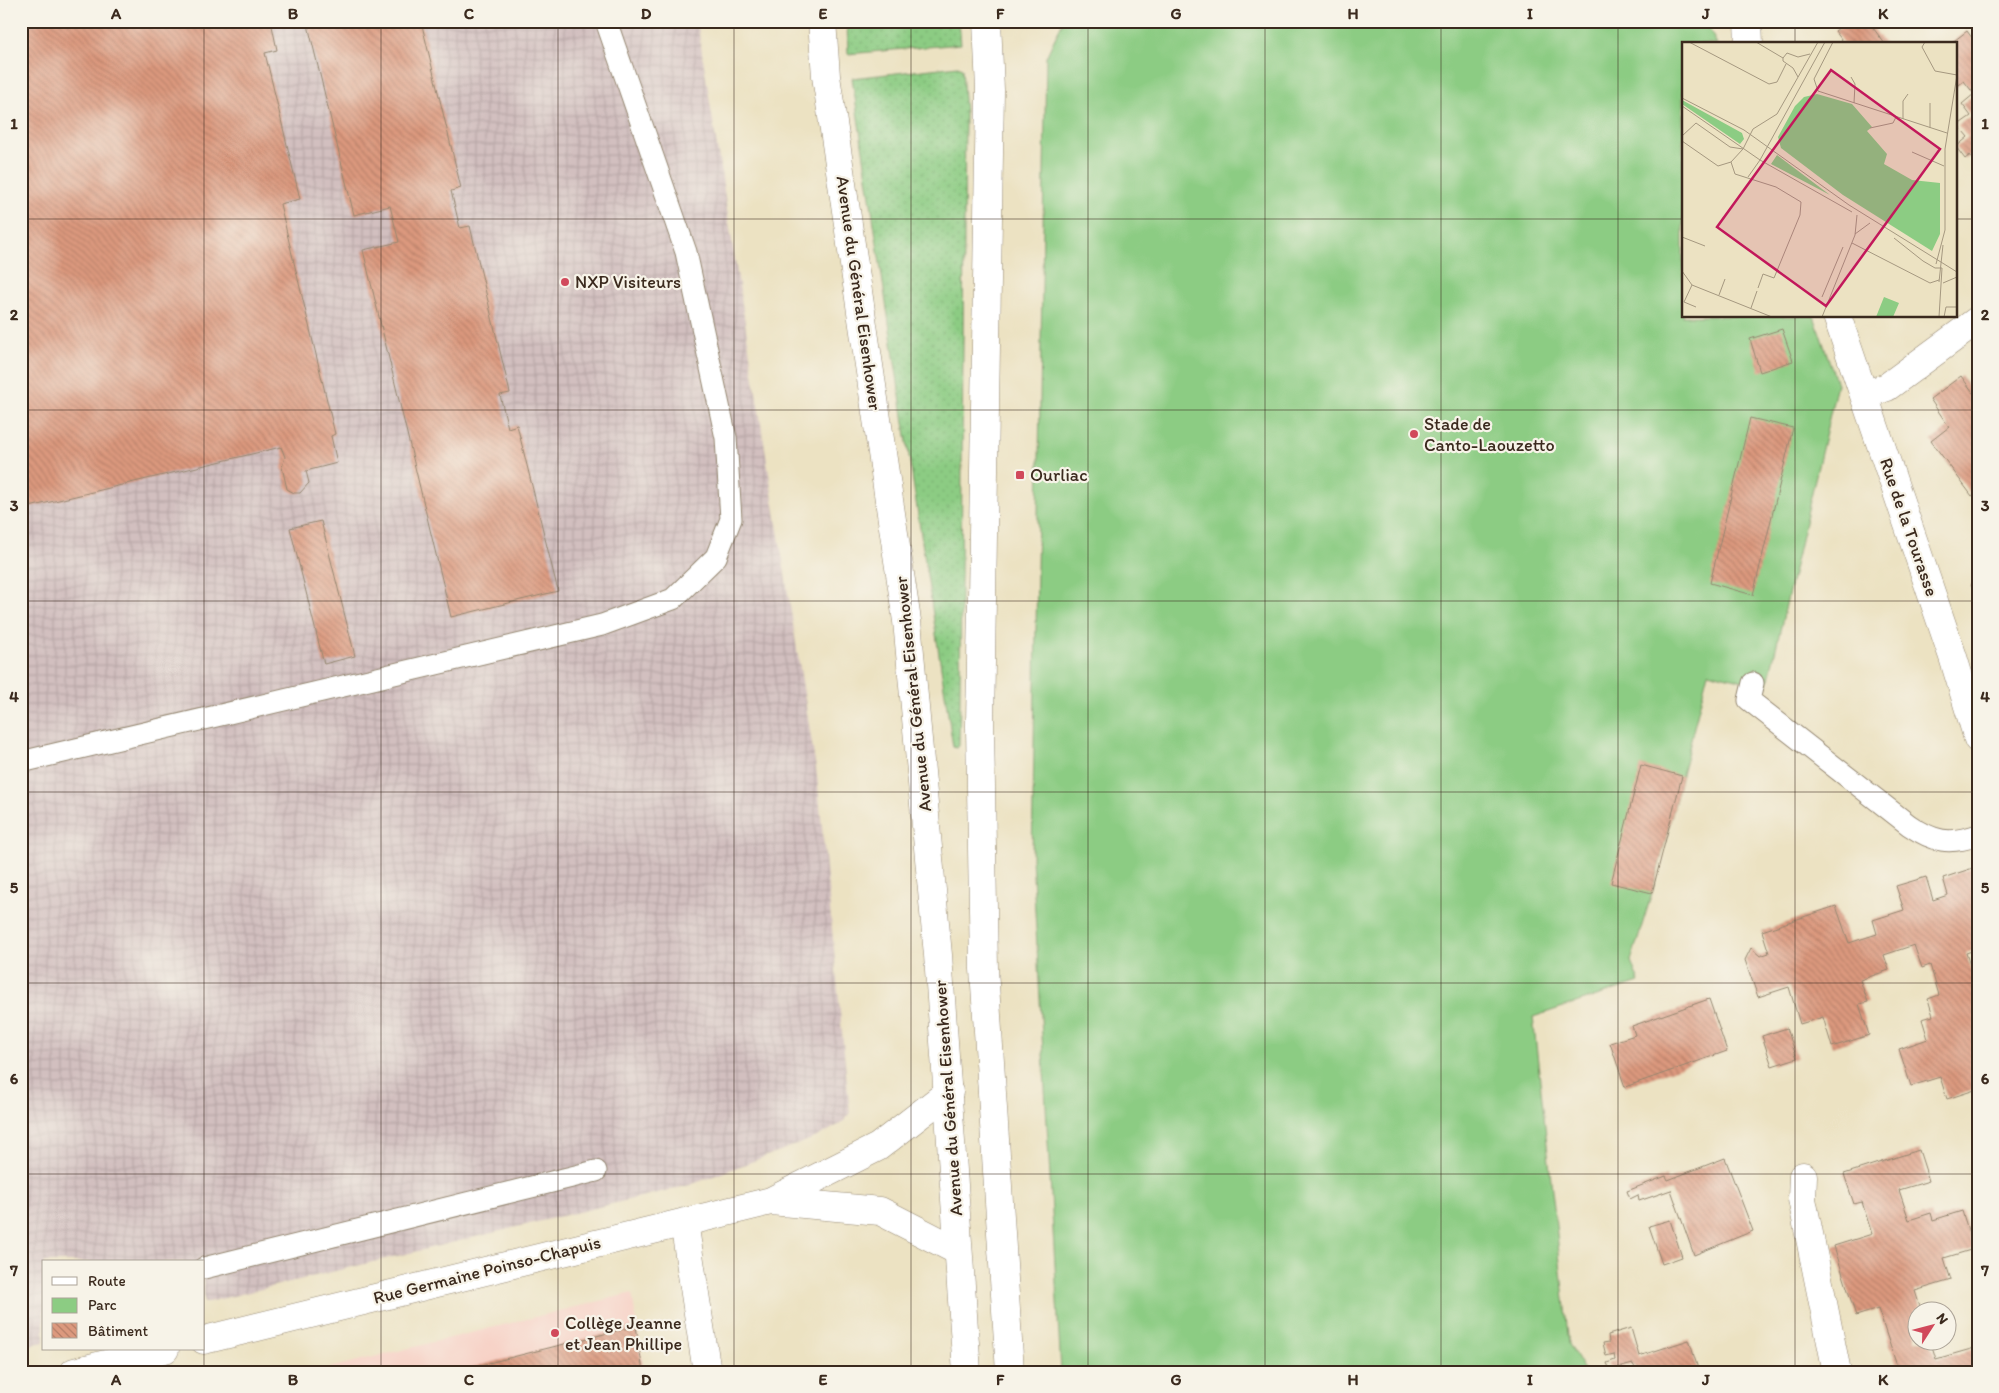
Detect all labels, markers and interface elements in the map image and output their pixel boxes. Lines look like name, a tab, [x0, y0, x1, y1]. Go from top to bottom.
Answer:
text: A	[110, 4, 122, 23]
text: B	[288, 4, 299, 23]
text: C	[464, 4, 475, 23]
text: D	[641, 4, 652, 23]
text: E	[819, 4, 828, 23]
text: F	[996, 4, 1005, 23]
text: G	[1170, 4, 1182, 23]
text: H	[1347, 4, 1359, 23]
text: I	[1527, 4, 1533, 23]
text: J	[1701, 4, 1710, 23]
text: K	[1878, 4, 1889, 23]
inset map	[1682, 42, 1956, 318]
text: 1	[10, 114, 18, 133]
text: 1	[1981, 114, 1989, 133]
street label: Avenue du Général Eisenhower	[832, 174, 886, 412]
place label: NXP Visiteurs	[575, 271, 681, 293]
marker: NXP Visiteurs	[559, 276, 571, 288]
text: 2	[10, 305, 19, 324]
text: 2	[1981, 305, 1990, 324]
place label: Stade de Canto-Laouzetto	[1424, 413, 1555, 456]
marker: Stade de Canto-Laouzetto	[1408, 428, 1420, 440]
street label: Rue de la Tourasse	[1875, 455, 1943, 599]
place label: Ourliac	[1030, 464, 1088, 486]
marker: Ourliac	[1014, 469, 1026, 481]
text: 3	[10, 496, 19, 515]
text: 3	[1981, 496, 1990, 515]
street label: Avenue du Général Eisenhower	[890, 575, 936, 813]
text: 4	[9, 687, 19, 706]
text: 4	[1980, 687, 1990, 706]
text: 5	[10, 878, 19, 897]
text: 5	[1981, 878, 1990, 897]
street label: Avenue du Général Eisenhower	[929, 979, 967, 1217]
text: 6	[10, 1069, 19, 1088]
text: 6	[1981, 1069, 1990, 1088]
street label: Rue Germaine Poinso-Chapuis	[371, 1231, 603, 1309]
legend	[42, 1260, 205, 1350]
text: 7	[9, 1261, 18, 1280]
text: 7	[1980, 1261, 1989, 1280]
text: Route	[88, 1272, 126, 1290]
text: Parc	[88, 1296, 117, 1314]
north arrow	[1906, 1300, 1956, 1350]
text: N	[1932, 1310, 1952, 1327]
place label: Collège Jeanne et Jean Phillipe	[565, 1312, 682, 1355]
text: Bâtiment	[88, 1322, 149, 1340]
marker: Collège Jeanne et Jean Phillipe	[549, 1327, 561, 1339]
text: A	[110, 1370, 122, 1389]
text: B	[288, 1370, 299, 1389]
text: C	[464, 1370, 475, 1389]
text: D	[641, 1370, 652, 1389]
text: E	[819, 1370, 828, 1389]
text: F	[996, 1370, 1005, 1389]
text: G	[1170, 1370, 1182, 1389]
text: H	[1347, 1370, 1359, 1389]
text: I	[1527, 1370, 1533, 1389]
text: J	[1701, 1370, 1710, 1389]
text: K	[1878, 1370, 1889, 1389]

